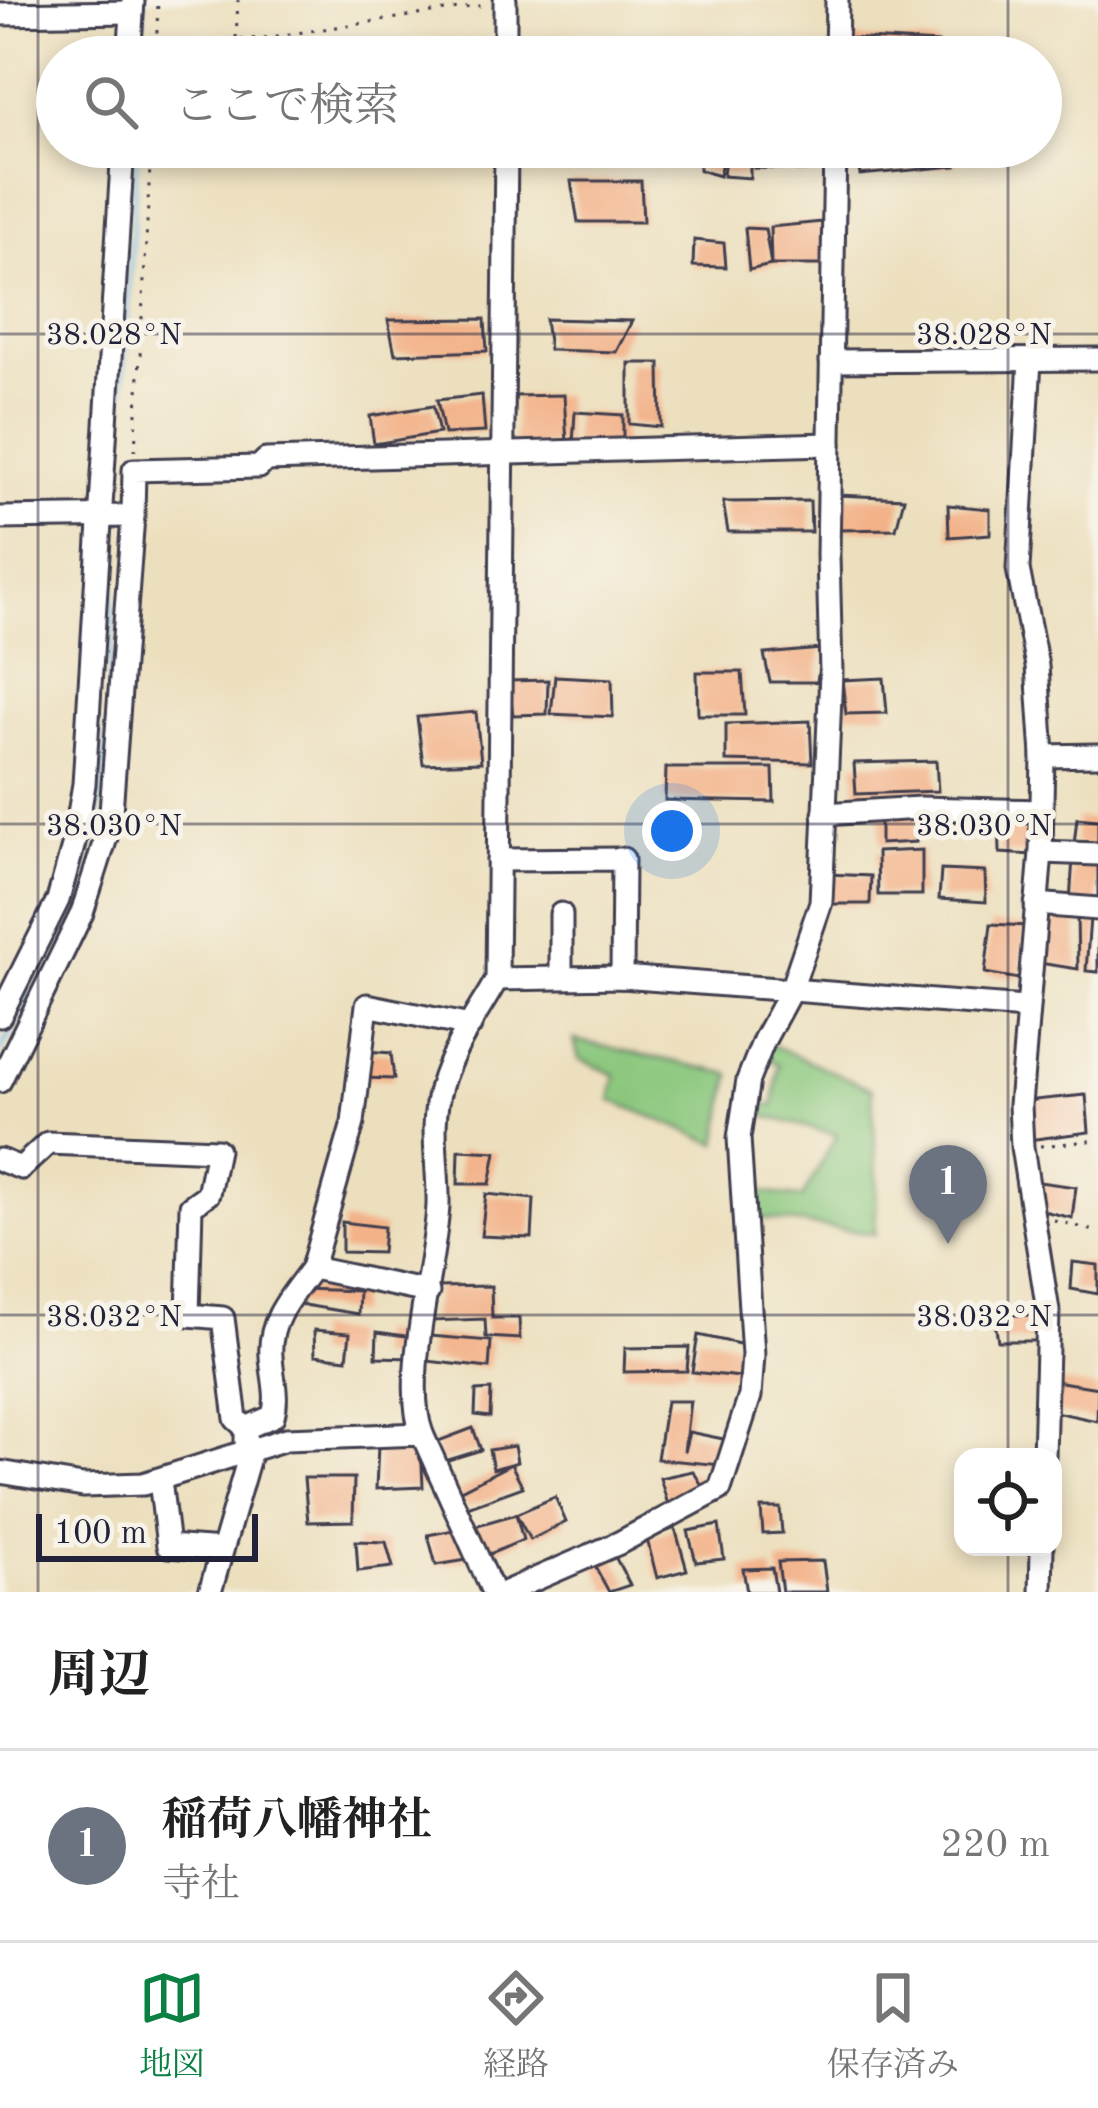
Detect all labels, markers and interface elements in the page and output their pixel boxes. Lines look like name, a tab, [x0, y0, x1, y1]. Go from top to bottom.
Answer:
search box	[36, 36, 1062, 168]
icon: search	[78, 69, 144, 135]
text: ここで検索	[174, 86, 399, 131]
text: 38.028°N	[46, 321, 182, 351]
text: 38.028°N	[916, 321, 1052, 351]
your location	[642, 801, 702, 861]
text: 38.030°N	[46, 812, 182, 842]
text: 38.030°N	[916, 812, 1052, 842]
pin: 1	[909, 1145, 987, 1244]
text: 38.032°N	[46, 1303, 182, 1333]
text: 38.032°N	[916, 1303, 1052, 1333]
map controls	[954, 1448, 1062, 1556]
button: locate	[954, 1448, 1062, 1556]
scale bar	[36, 1508, 258, 1561]
text: 100 m	[54, 1518, 147, 1551]
text: 周辺	[48, 1652, 150, 1703]
text: 稲荷八幡神社	[162, 1800, 432, 1845]
text: 1	[76, 1826, 98, 1865]
text: 220 m	[940, 1826, 1050, 1865]
text: 寺社	[162, 1866, 240, 1905]
tab: 地図	[139, 1965, 205, 2087]
tab: 経路	[483, 1965, 549, 2087]
tab: 保存済み	[827, 1965, 959, 2087]

